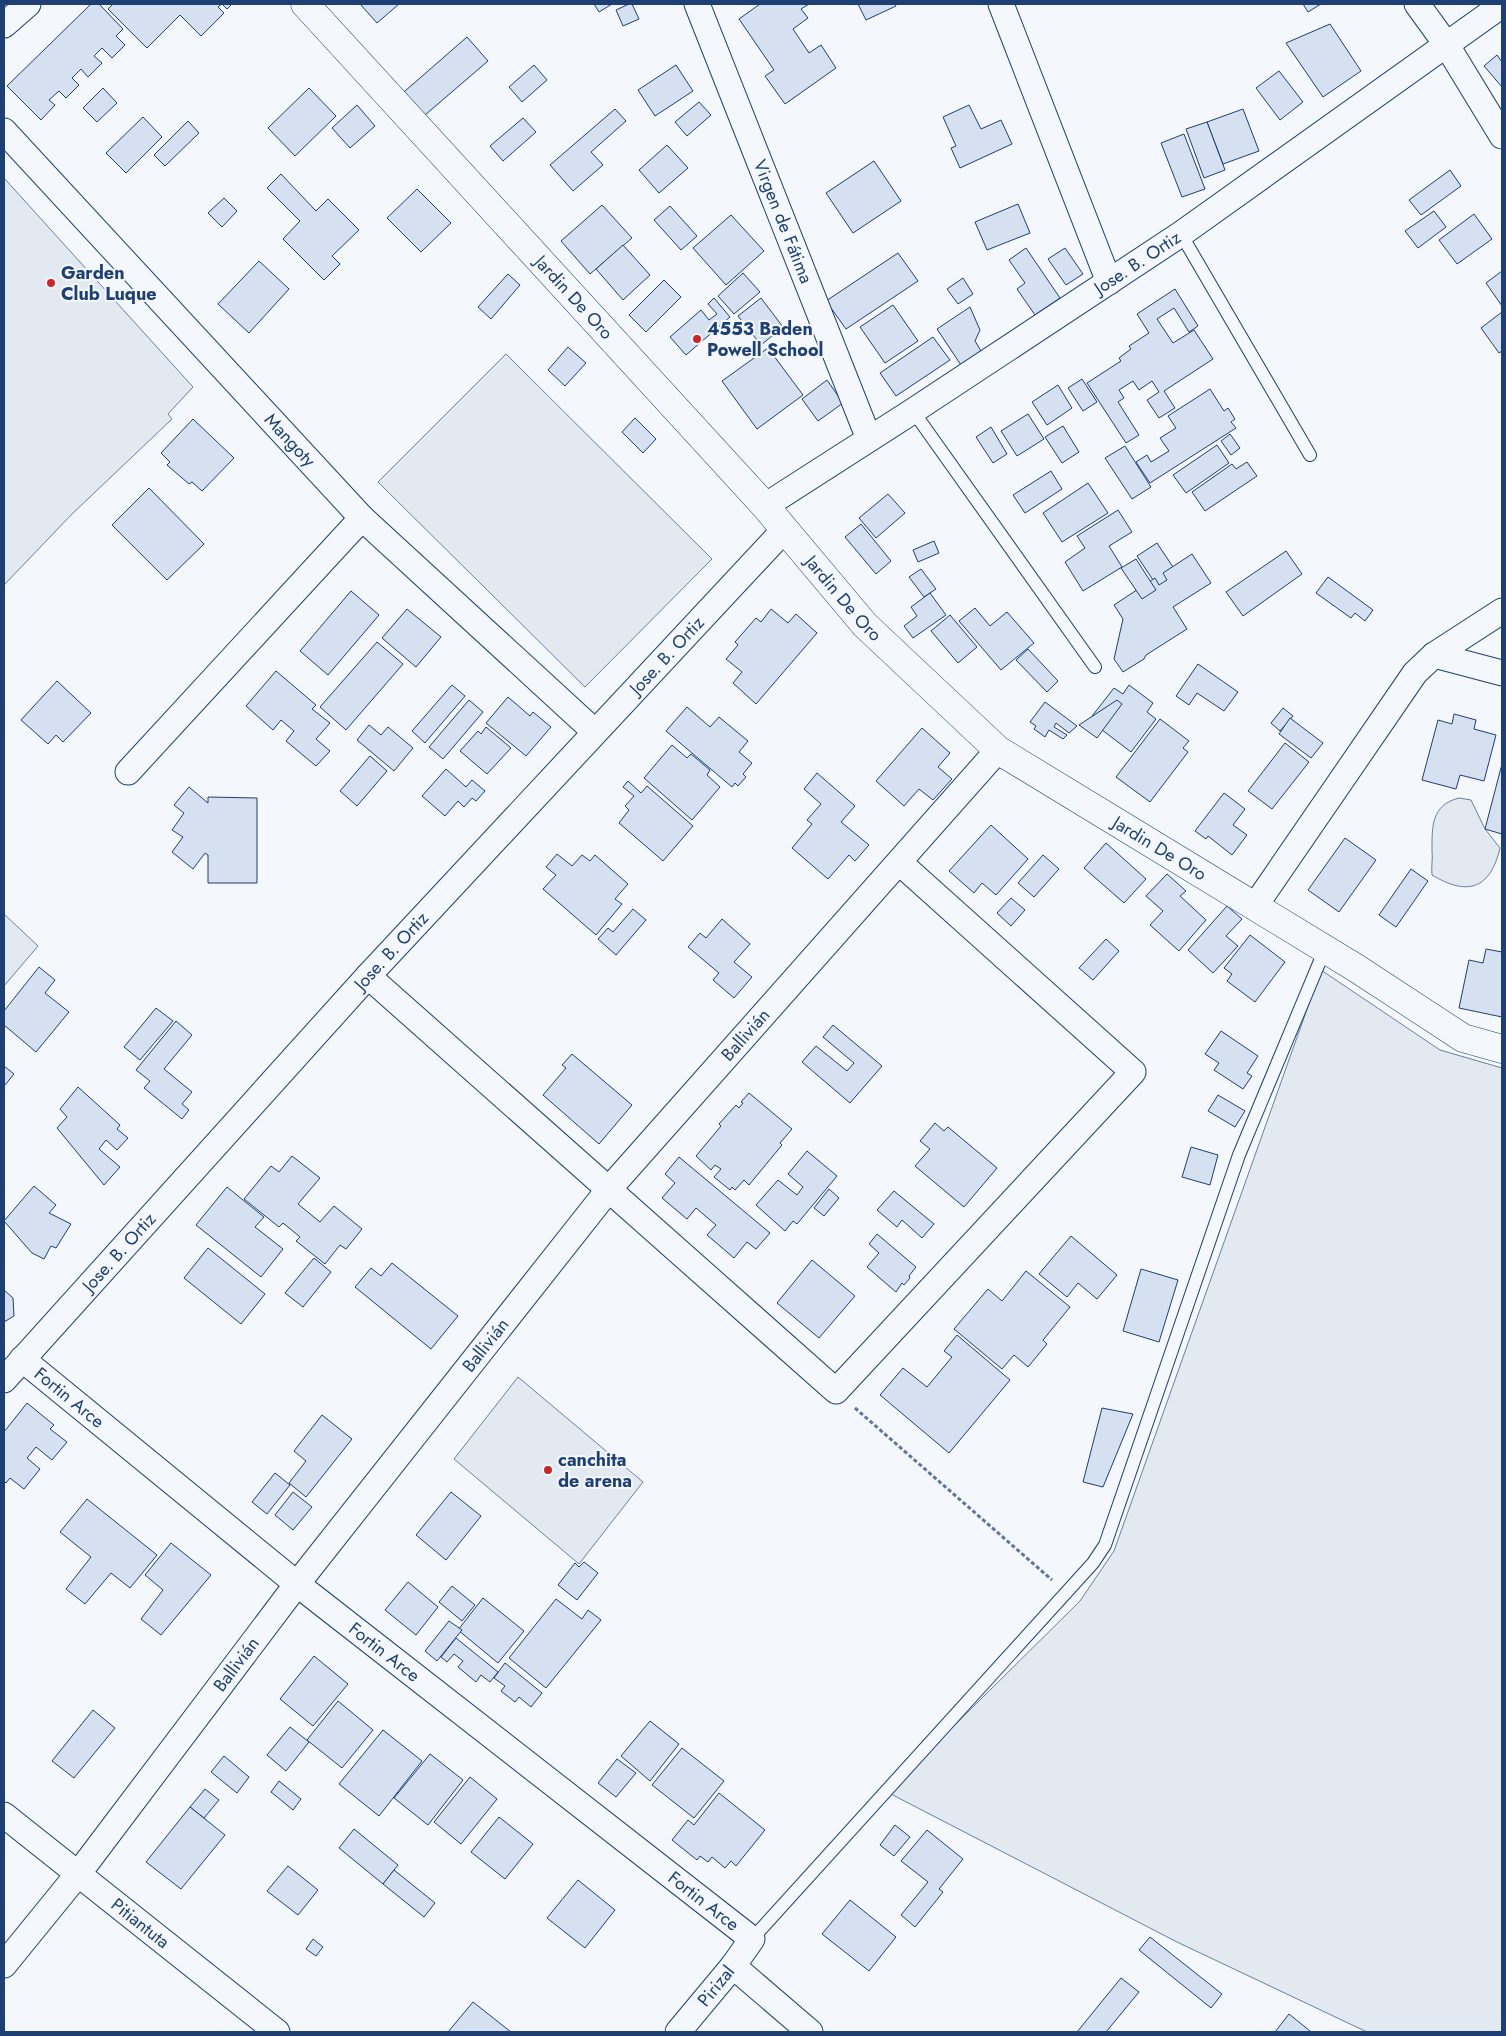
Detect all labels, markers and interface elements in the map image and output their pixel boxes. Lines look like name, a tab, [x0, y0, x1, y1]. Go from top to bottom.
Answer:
street label: Virgen de Fátima	[747, 156, 819, 287]
street label: Jose. B. Ortiz	[1087, 224, 1187, 302]
street label: Jardin De Oro	[527, 248, 619, 345]
place label: Garden Club Luque	[61, 260, 157, 307]
marker: Garden Club Luque	[45, 277, 57, 289]
place label: 4553 Baden Powell School	[707, 316, 823, 363]
marker: 4553 Baden Powell School	[691, 333, 703, 345]
street label: Mangoty	[258, 407, 322, 473]
street label: Jardin De Oro	[798, 548, 888, 647]
street label: Jose. B. Ortiz	[622, 610, 711, 702]
street label: Jardin De Oro	[1106, 809, 1212, 887]
street label: Jose. B. Ortiz	[347, 905, 435, 998]
street label: Ballivián	[715, 1003, 776, 1067]
street label: Jose. B. Ortiz	[75, 1206, 162, 1299]
street label: Ballivián	[456, 1313, 515, 1378]
street label: Fortin Arce	[28, 1361, 110, 1434]
place label: canchita de arena	[558, 1447, 632, 1494]
marker: canchita de arena	[542, 1464, 554, 1476]
street label: Fortin Arce	[343, 1616, 425, 1688]
street label: Ballivián	[207, 1632, 266, 1697]
street label: Fortin Arce	[662, 1865, 745, 1937]
street label: Pitiantuta	[105, 1892, 175, 1955]
street label: Pirizal	[691, 1960, 741, 2012]

